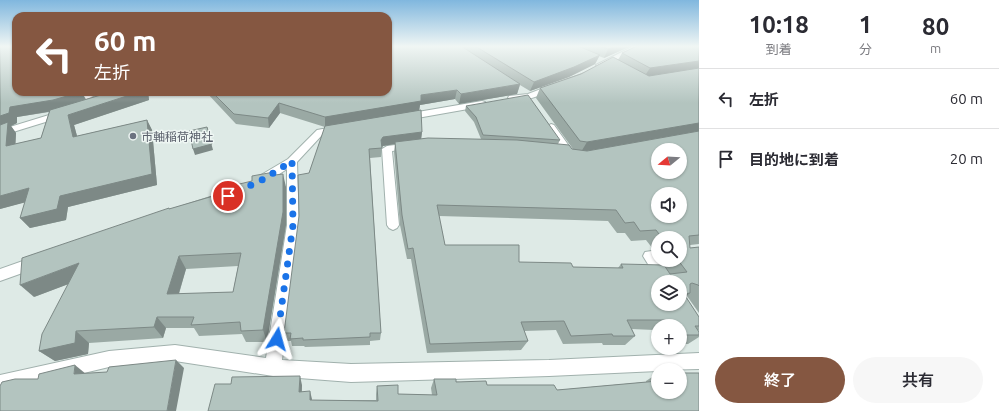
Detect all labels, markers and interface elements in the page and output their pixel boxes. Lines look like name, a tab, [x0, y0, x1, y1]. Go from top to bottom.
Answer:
text: 10:18	[749, 11, 809, 38]
text: 1	[859, 11, 872, 38]
text: 80	[922, 13, 949, 40]
text: 60 m	[94, 25, 156, 56]
icon: left	[28, 28, 80, 80]
text: m	[930, 41, 941, 55]
text: 到着	[766, 42, 792, 56]
text: 分	[859, 42, 872, 56]
text: 左折	[94, 62, 130, 82]
icon: left	[715, 88, 737, 110]
text: 60 m	[950, 90, 983, 107]
text: 左折	[749, 91, 779, 108]
place label: 市軸稲荷神社	[141, 130, 213, 143]
marker: 市軸稲荷神社	[128, 131, 138, 141]
north arrow	[651, 143, 687, 179]
map controls	[651, 143, 687, 399]
icon: arrive	[715, 148, 737, 170]
text: 20 m	[950, 150, 983, 167]
text: 目的地に到着	[749, 151, 839, 168]
pin	[211, 179, 245, 213]
icon: arrive	[217, 185, 239, 207]
button: sound	[651, 187, 687, 223]
button: search	[651, 231, 687, 267]
button: layers	[651, 275, 687, 311]
position arrow	[256, 318, 298, 360]
button: +	[651, 319, 687, 355]
button: 終了	[715, 357, 845, 403]
button: 共有	[853, 357, 983, 403]
button: −	[651, 363, 687, 399]

